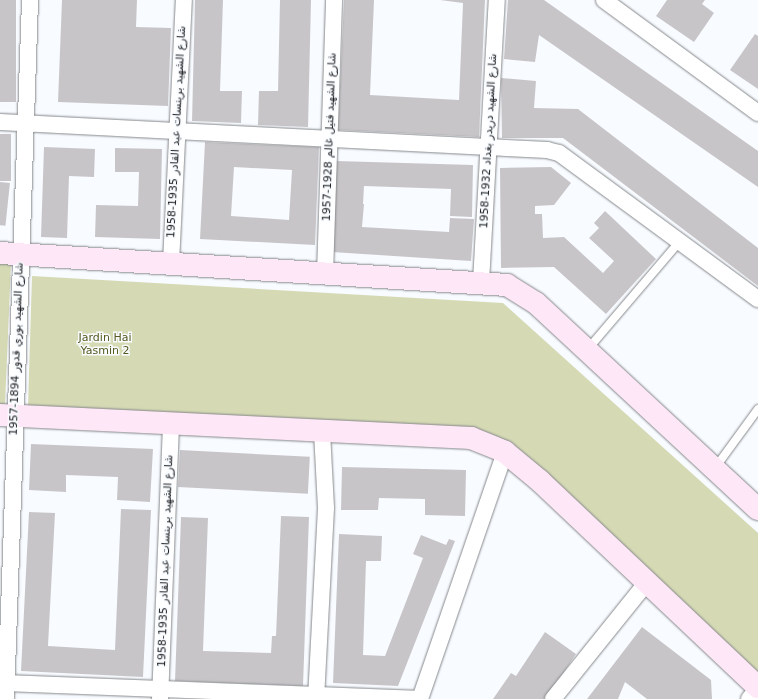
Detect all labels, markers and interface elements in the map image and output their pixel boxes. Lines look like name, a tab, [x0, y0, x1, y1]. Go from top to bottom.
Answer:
street label: شارع الشهيد برينسات عبد القادر 1935-1958	[165, 26, 189, 238]
street label: شارع الشهيد فتيل غالم 1928-1957	[320, 52, 340, 222]
street label: شارع الشهيد دريدر بغداد 1932-1958	[478, 53, 500, 229]
street label: شارع الشهيد بوري قدور 1894-1957	[7, 262, 27, 436]
park label: Jardin Hai Yasmin 2	[79, 332, 131, 358]
street label: شارع الشهيد برينسات عبد القادر 1935-1958	[156, 455, 176, 667]

